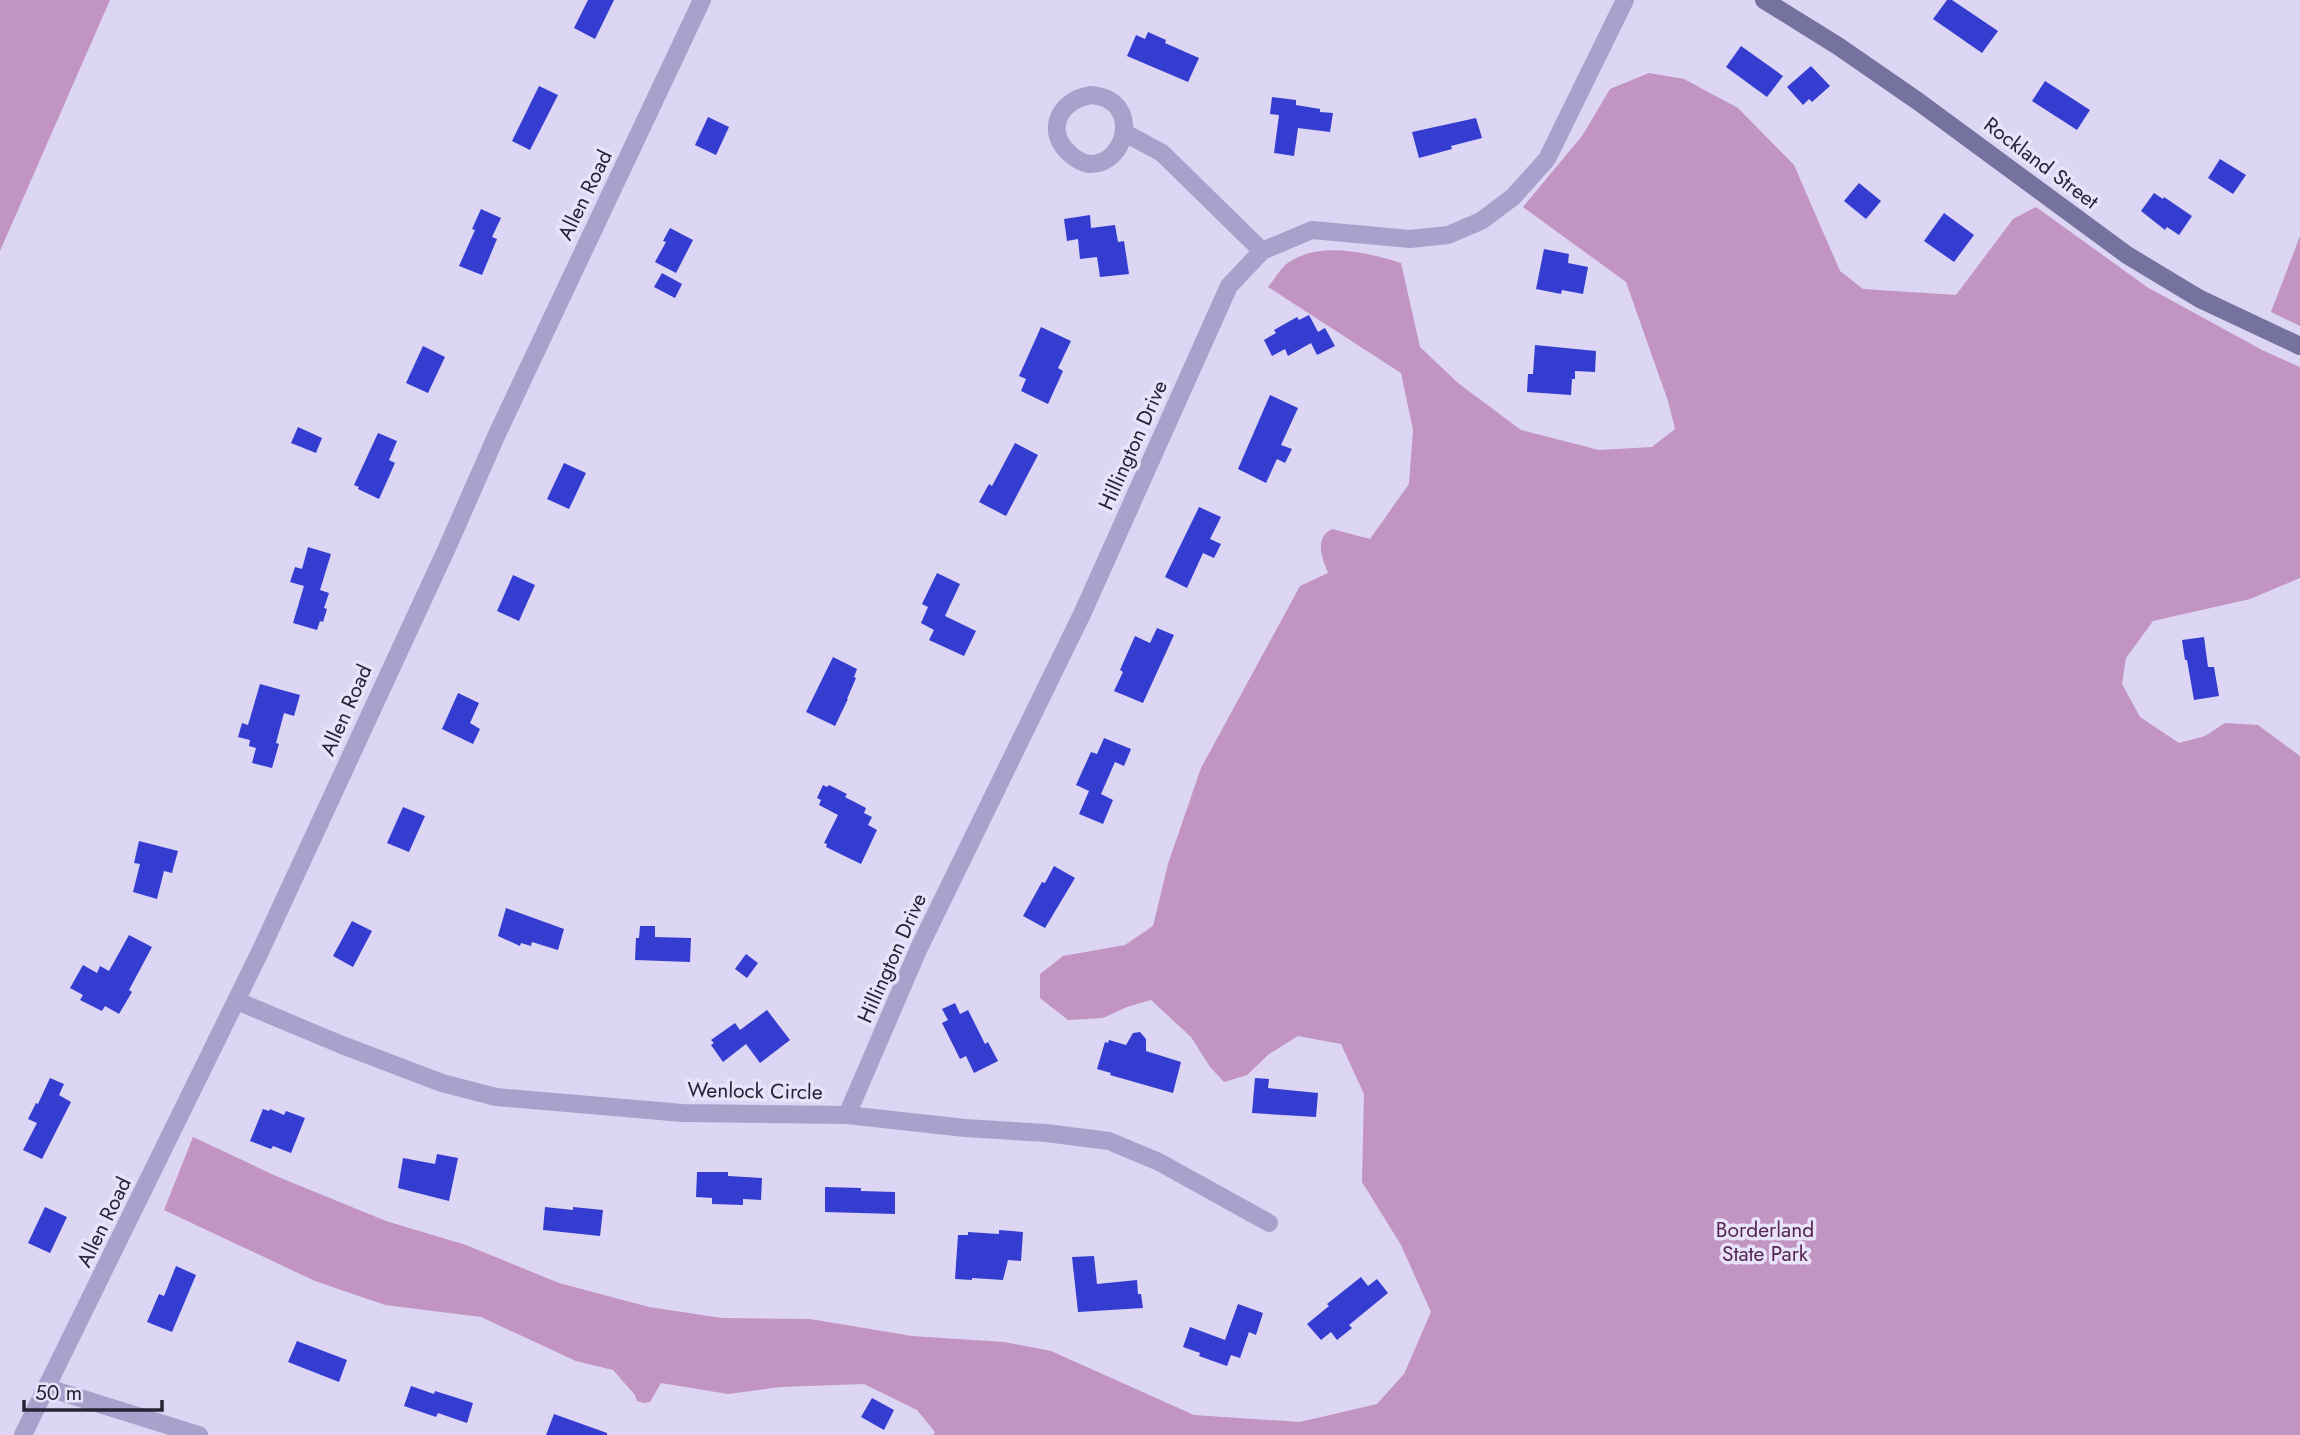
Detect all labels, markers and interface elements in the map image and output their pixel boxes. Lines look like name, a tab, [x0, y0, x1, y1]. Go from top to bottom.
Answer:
street label: Rockland Street	[1977, 110, 2105, 216]
street label: Allen Road	[550, 145, 620, 245]
street label: Hillington Drive	[1091, 375, 1175, 515]
street label: Allen Road	[313, 660, 379, 760]
street label: Hillington Drive	[850, 888, 934, 1028]
street label: Wenlock Circle	[687, 1075, 823, 1107]
street label: Allen Road	[69, 1172, 139, 1272]
park label: Borderland State Park	[1716, 1215, 1814, 1269]
scale bar	[24, 1368, 163, 1412]
text: 50 m	[35, 1378, 82, 1408]

